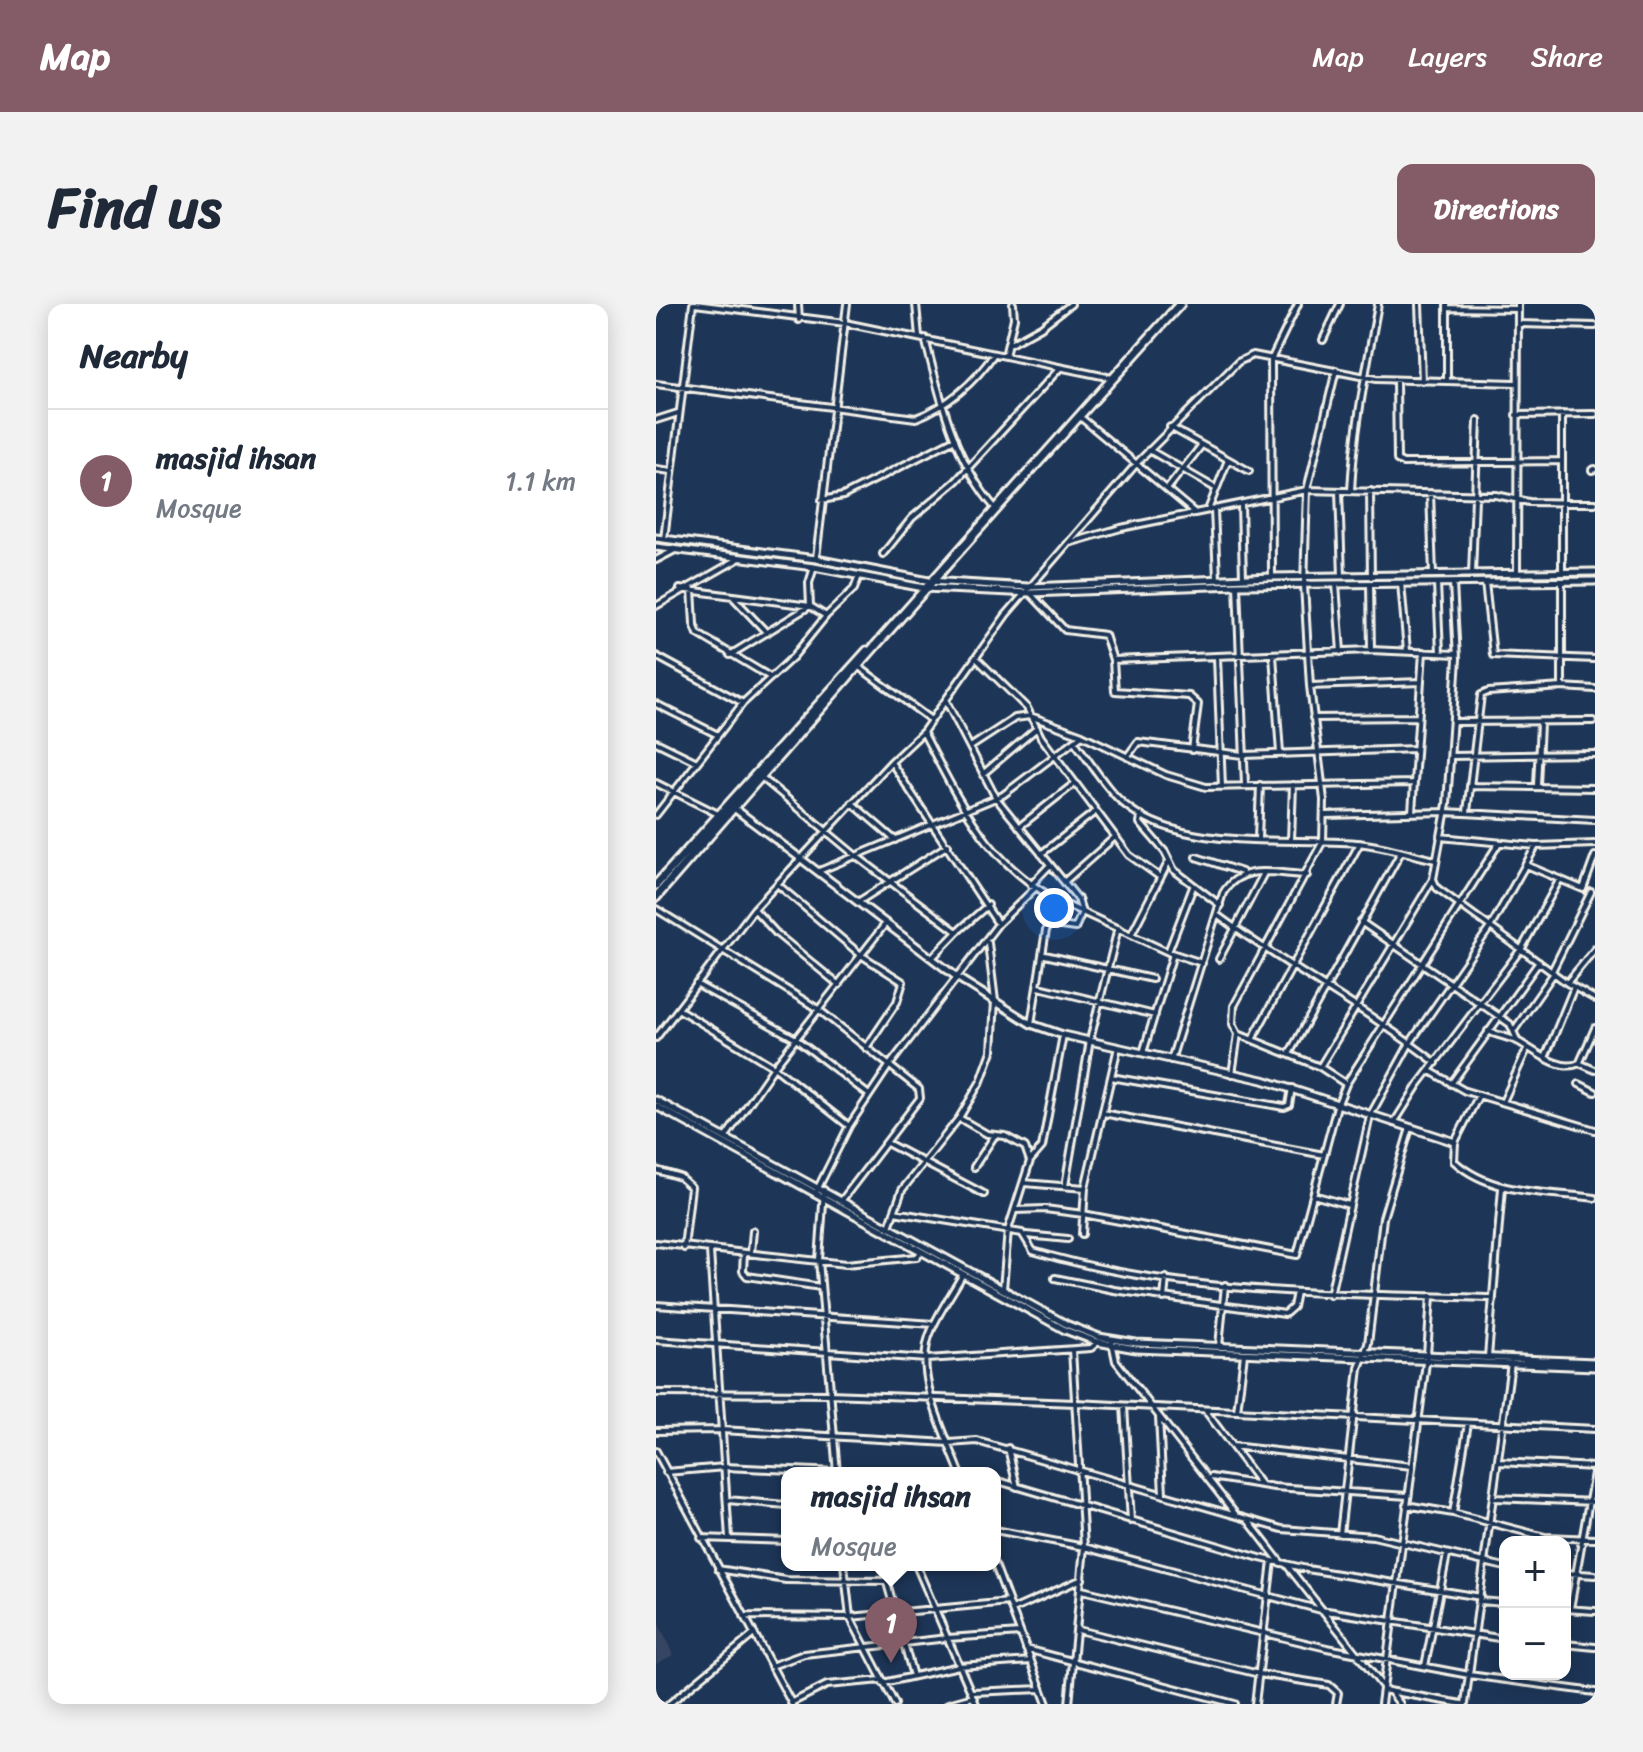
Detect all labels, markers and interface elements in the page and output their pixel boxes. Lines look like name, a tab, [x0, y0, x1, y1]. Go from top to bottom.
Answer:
text: Map	[40, 23, 110, 90]
text: Map	[1312, 32, 1364, 81]
text: Layers	[1408, 32, 1487, 81]
text: Share	[1531, 32, 1603, 81]
text: Find us	[48, 159, 221, 258]
button: Directions	[1397, 164, 1595, 253]
text: Nearby	[80, 326, 188, 386]
text: masjid ihsan	[156, 431, 316, 485]
text: 1	[100, 458, 112, 504]
text: 1.1 km	[505, 458, 576, 504]
text: Mosque	[156, 485, 242, 531]
your location	[1034, 888, 1074, 928]
popup	[781, 1467, 1001, 1571]
text: masjid ihsan	[811, 1469, 971, 1523]
text: Mosque	[811, 1523, 896, 1569]
map controls	[1499, 1536, 1571, 1680]
button: +	[1499, 1536, 1571, 1608]
pin: 1	[865, 1597, 917, 1663]
button: −	[1499, 1608, 1571, 1680]

